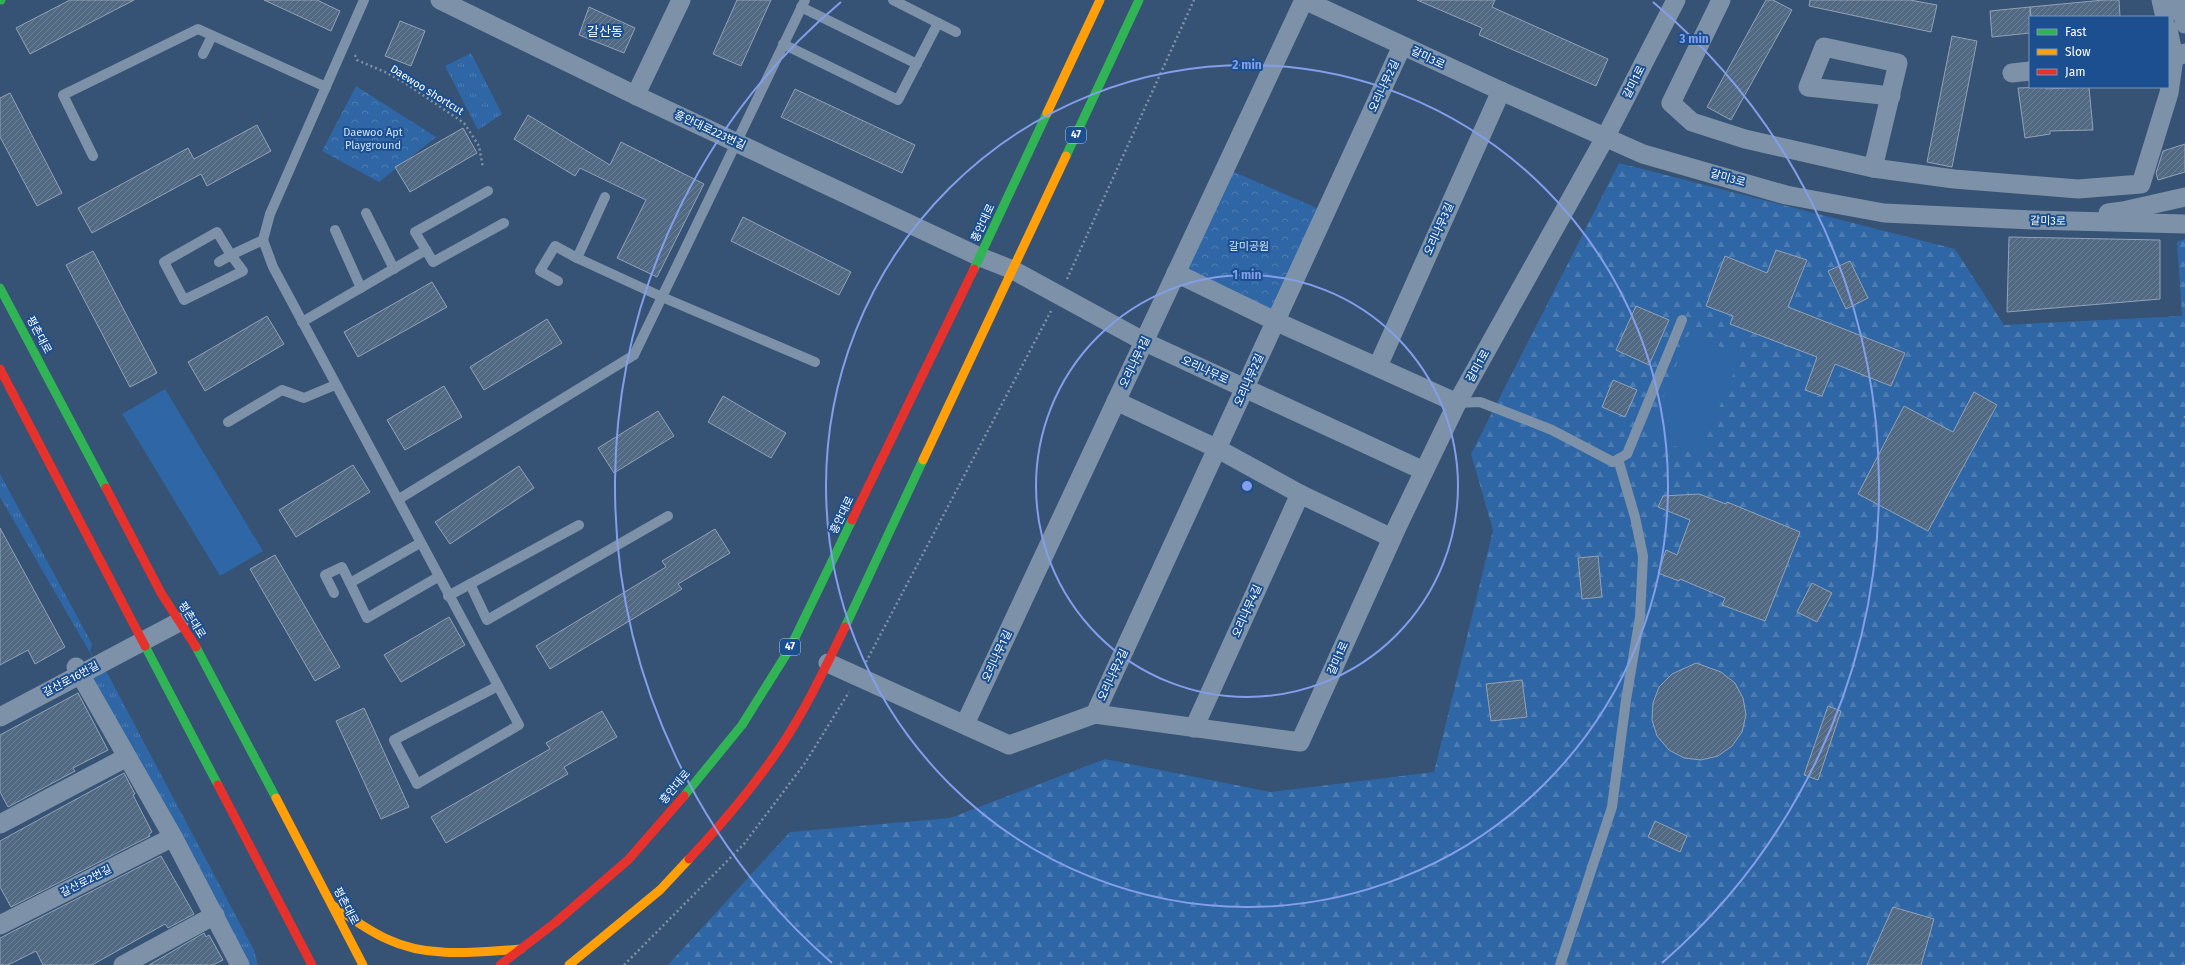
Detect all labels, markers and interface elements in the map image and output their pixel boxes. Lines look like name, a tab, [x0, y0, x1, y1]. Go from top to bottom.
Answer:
legend	[2029, 16, 2169, 88]
district label: 갈산동	[587, 24, 623, 39]
text: Fast	[2065, 25, 2087, 39]
text: 3 min	[1678, 32, 1709, 46]
street label: 갈미3로	[1409, 45, 1447, 71]
text: Slow	[2065, 45, 2091, 59]
text: 2 min	[1232, 58, 1262, 72]
street label: 오리나무2길	[1366, 58, 1402, 114]
street label: Daewoo shortcut	[388, 62, 466, 118]
street label: 갈미1로	[1620, 63, 1648, 101]
text: Jam	[2065, 65, 2085, 79]
street label: 흥안대로223번길	[672, 108, 748, 152]
park label: Daewoo Apt Playground	[343, 126, 403, 152]
road number: 47	[1066, 127, 1086, 143]
street label: 갈미3로	[1709, 167, 1747, 189]
street label: 오리나무3길	[1422, 201, 1456, 257]
street label: 흥안대로	[969, 202, 997, 244]
street label: 갈미3로	[2030, 214, 2066, 228]
park label: 갈미공원	[1229, 240, 1269, 253]
text: 1 min	[1233, 268, 1261, 282]
street label: 평촌대로	[24, 314, 54, 356]
street label: 오리나무1길	[1117, 334, 1153, 390]
street label: 갈미1로	[1464, 347, 1492, 385]
street label: 오리나무2길	[1232, 352, 1266, 408]
street label: 오리나무로	[1179, 353, 1231, 387]
centre of rings	[1240, 479, 1254, 493]
street label: 흥안대로	[827, 494, 857, 536]
street label: 오리나무4길	[1230, 583, 1264, 639]
street label: 평촌대로	[176, 599, 208, 641]
street label: 오리나무1길	[979, 628, 1015, 684]
road number: 47	[780, 639, 800, 655]
street label: 갈미1로	[1325, 639, 1351, 677]
street label: 오리나무2길	[1095, 647, 1131, 703]
street label: 갈산로16번길	[41, 659, 101, 699]
street label: 흥안대로	[657, 767, 693, 807]
street label: 갈산로2번길	[58, 862, 114, 900]
street label: 평촌대로	[331, 885, 361, 927]

